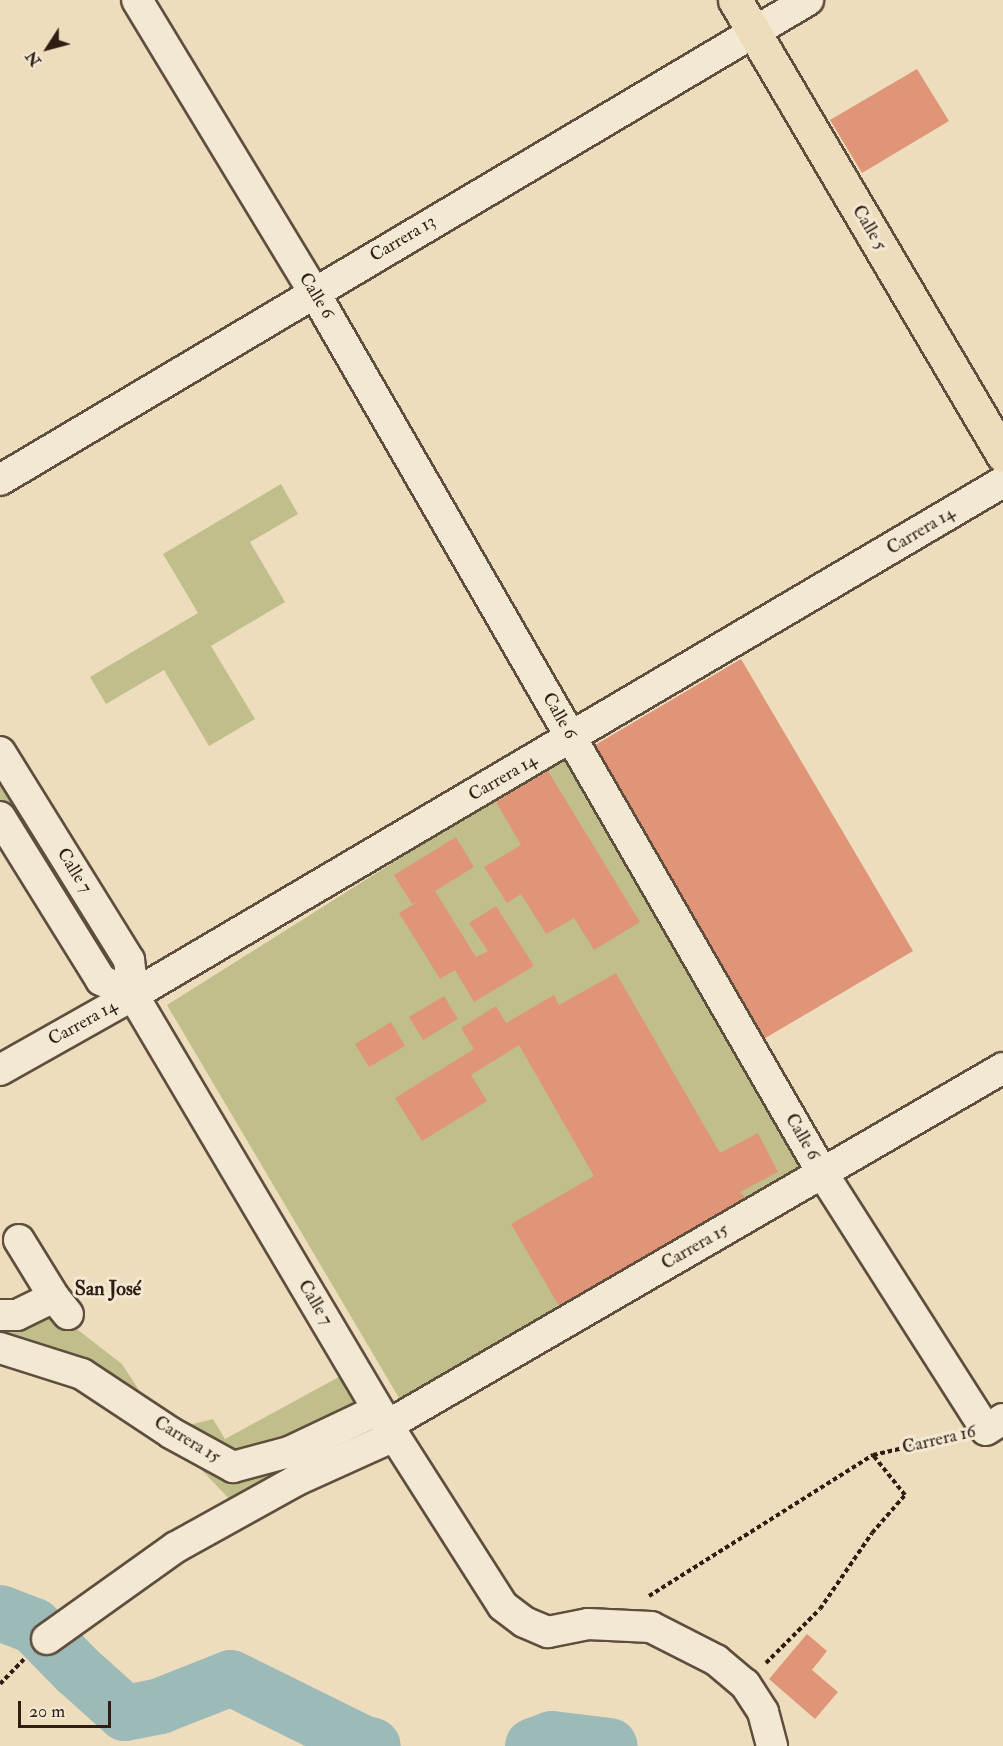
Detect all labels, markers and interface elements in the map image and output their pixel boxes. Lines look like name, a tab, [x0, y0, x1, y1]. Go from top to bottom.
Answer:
north arrow	[18, 18, 78, 78]
text: N	[21, 47, 46, 70]
street label: Calle 5	[847, 201, 891, 255]
street label: Carrera 13	[366, 211, 440, 267]
street label: Calle 6	[294, 269, 338, 323]
street label: Carrera 14	[883, 502, 959, 560]
street label: Calle 6	[537, 689, 581, 743]
street label: Carrera 14	[465, 750, 541, 806]
street label: Calle 7	[52, 844, 96, 898]
street label: Carrera 14	[45, 995, 121, 1051]
street label: Calle 6	[780, 1110, 824, 1164]
street label: Carrera 15	[658, 1219, 732, 1275]
district label: San José	[75, 1276, 141, 1300]
street label: Calle 7	[293, 1276, 337, 1330]
street label: Carrera 15	[150, 1412, 224, 1468]
street label: Carrera 16	[900, 1421, 978, 1459]
scale bar	[21, 1689, 114, 1727]
text: 20 m	[29, 1700, 65, 1723]

